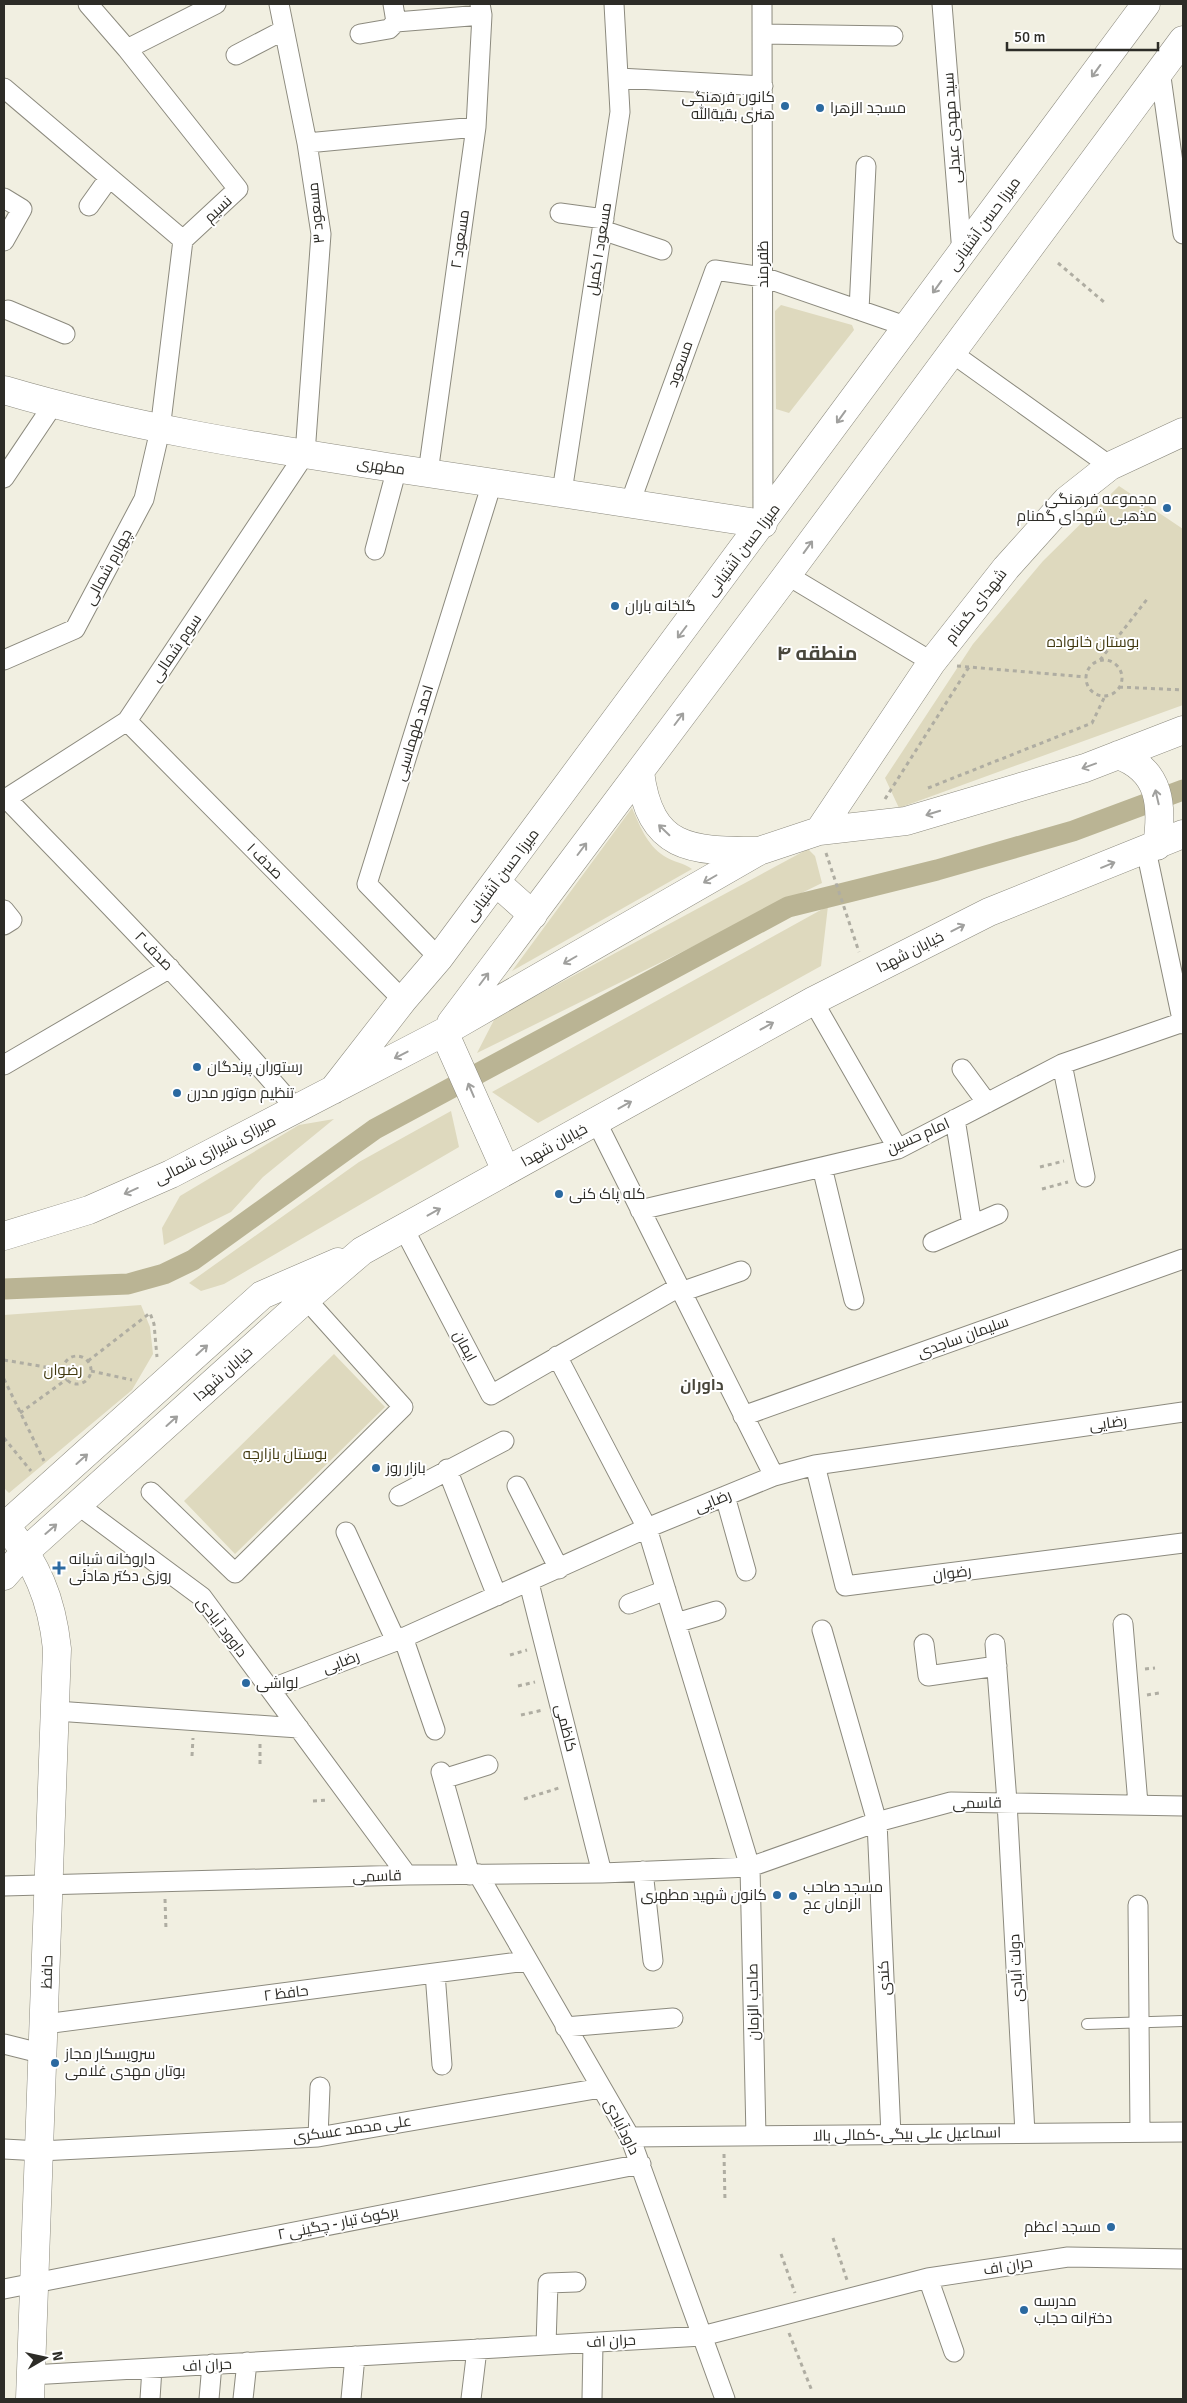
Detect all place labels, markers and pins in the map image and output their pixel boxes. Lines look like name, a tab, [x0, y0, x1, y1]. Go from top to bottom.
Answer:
place label: کانون فرهنگی هنری بقیةالله	[681, 88, 775, 124]
place label: مسجد الزهرا	[830, 99, 906, 117]
marker: کانون فرهنگی هنری بقیةالله	[779, 100, 791, 112]
marker: مسجد الزهرا	[814, 102, 826, 114]
place label: مجموعه فرهنگی مذهبی شهدای گمنام	[1017, 490, 1157, 526]
marker: مجموعه فرهنگی مذهبی شهدای گمنام	[1161, 502, 1173, 514]
place label: گلخانه باران	[625, 597, 696, 616]
marker: گلخانه باران	[609, 600, 621, 612]
place label: رستوران پرندگان	[207, 1058, 303, 1077]
marker: رستوران پرندگان	[191, 1061, 203, 1073]
place label: تنظیم موتور مدرن	[187, 1084, 294, 1103]
marker: تنظیم موتور مدرن	[171, 1087, 183, 1099]
place label: کله پاک کنی	[569, 1185, 646, 1204]
marker: کله پاک کنی	[553, 1188, 565, 1200]
place label: بازار روز	[385, 1459, 426, 1477]
marker: بازار روز	[370, 1462, 382, 1474]
place label: داروخانه شبانه روزی دکتر هادئی	[69, 1550, 172, 1586]
marker: داروخانه شبانه روزی دکتر هادئی	[53, 1562, 65, 1574]
place label: لواشی	[256, 1674, 299, 1693]
marker: لواشی	[240, 1677, 252, 1689]
place label: مسجد صاحب الزمان عج	[803, 1878, 883, 1915]
place label: کانون شهید مطهری	[640, 1886, 767, 1905]
marker: کانون شهید مطهری	[771, 1889, 783, 1901]
marker: مسجد صاحب الزمان عج	[787, 1890, 799, 1902]
place label: سرویسکار مجاز بوتان مهدی غلامی	[64, 2045, 186, 2081]
marker: سرویسکار مجاز بوتان مهدی غلامی	[49, 2057, 61, 2069]
place label: مسجد اعظم	[1024, 2218, 1101, 2237]
marker: مسجد اعظم	[1105, 2221, 1117, 2233]
place label: مدرسه دخترانه حجاب	[1034, 2292, 1112, 2327]
marker: مدرسه دخترانه حجاب	[1018, 2304, 1030, 2316]

